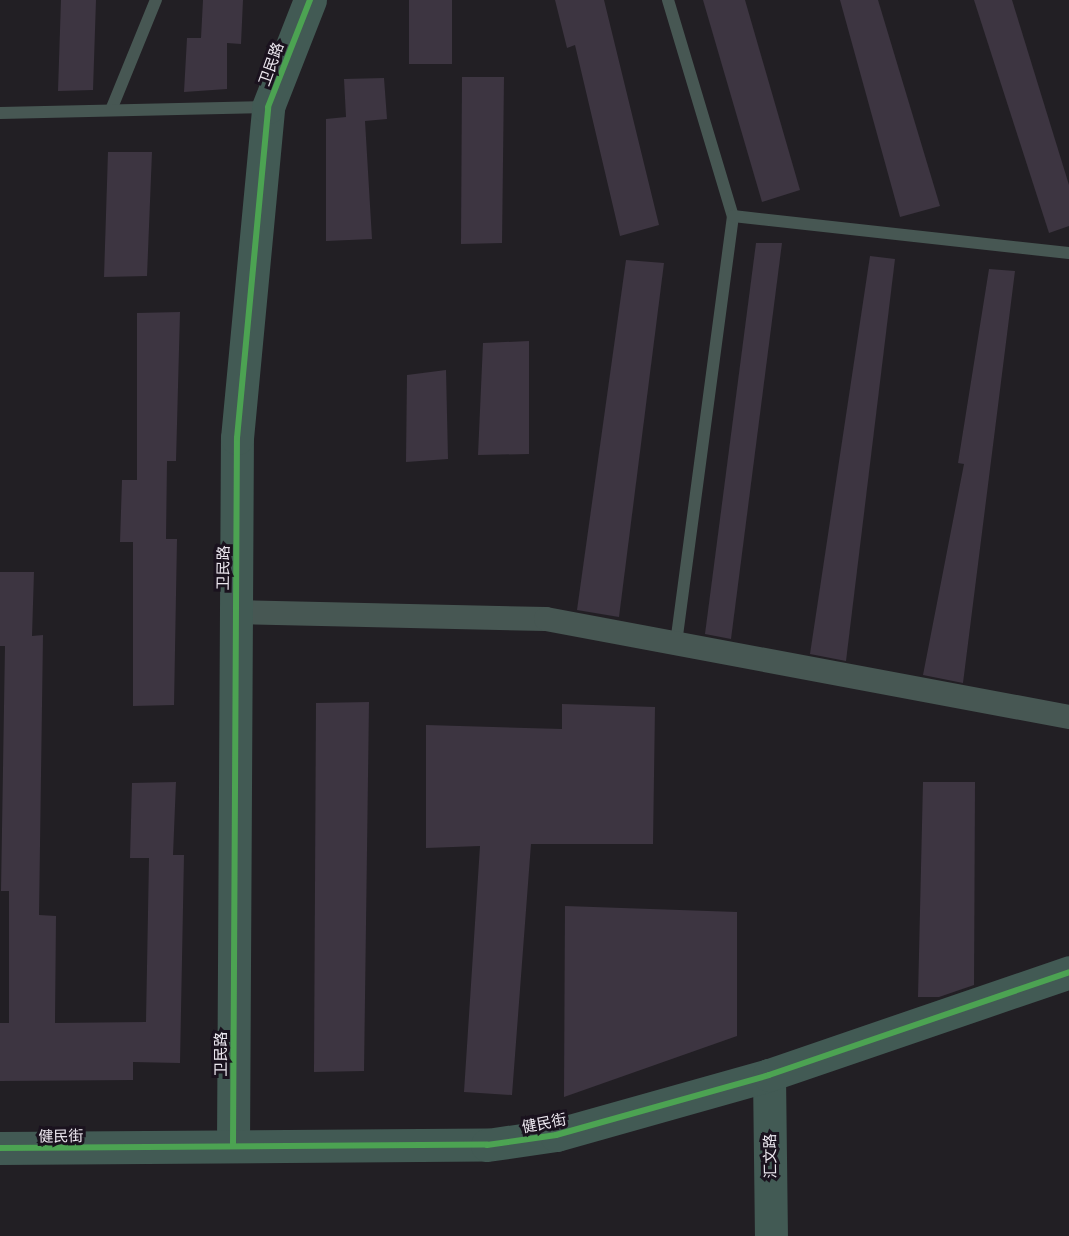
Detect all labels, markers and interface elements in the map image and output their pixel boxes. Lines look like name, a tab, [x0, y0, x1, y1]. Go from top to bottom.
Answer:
street label: 卫民路	[255, 40, 287, 88]
street label: 卫民路	[214, 545, 232, 591]
street label: 卫民路	[212, 1032, 230, 1076]
street label: 健民街	[520, 1110, 568, 1136]
street label: 健民街	[38, 1127, 84, 1145]
street label: 汇文路	[761, 1133, 779, 1179]

